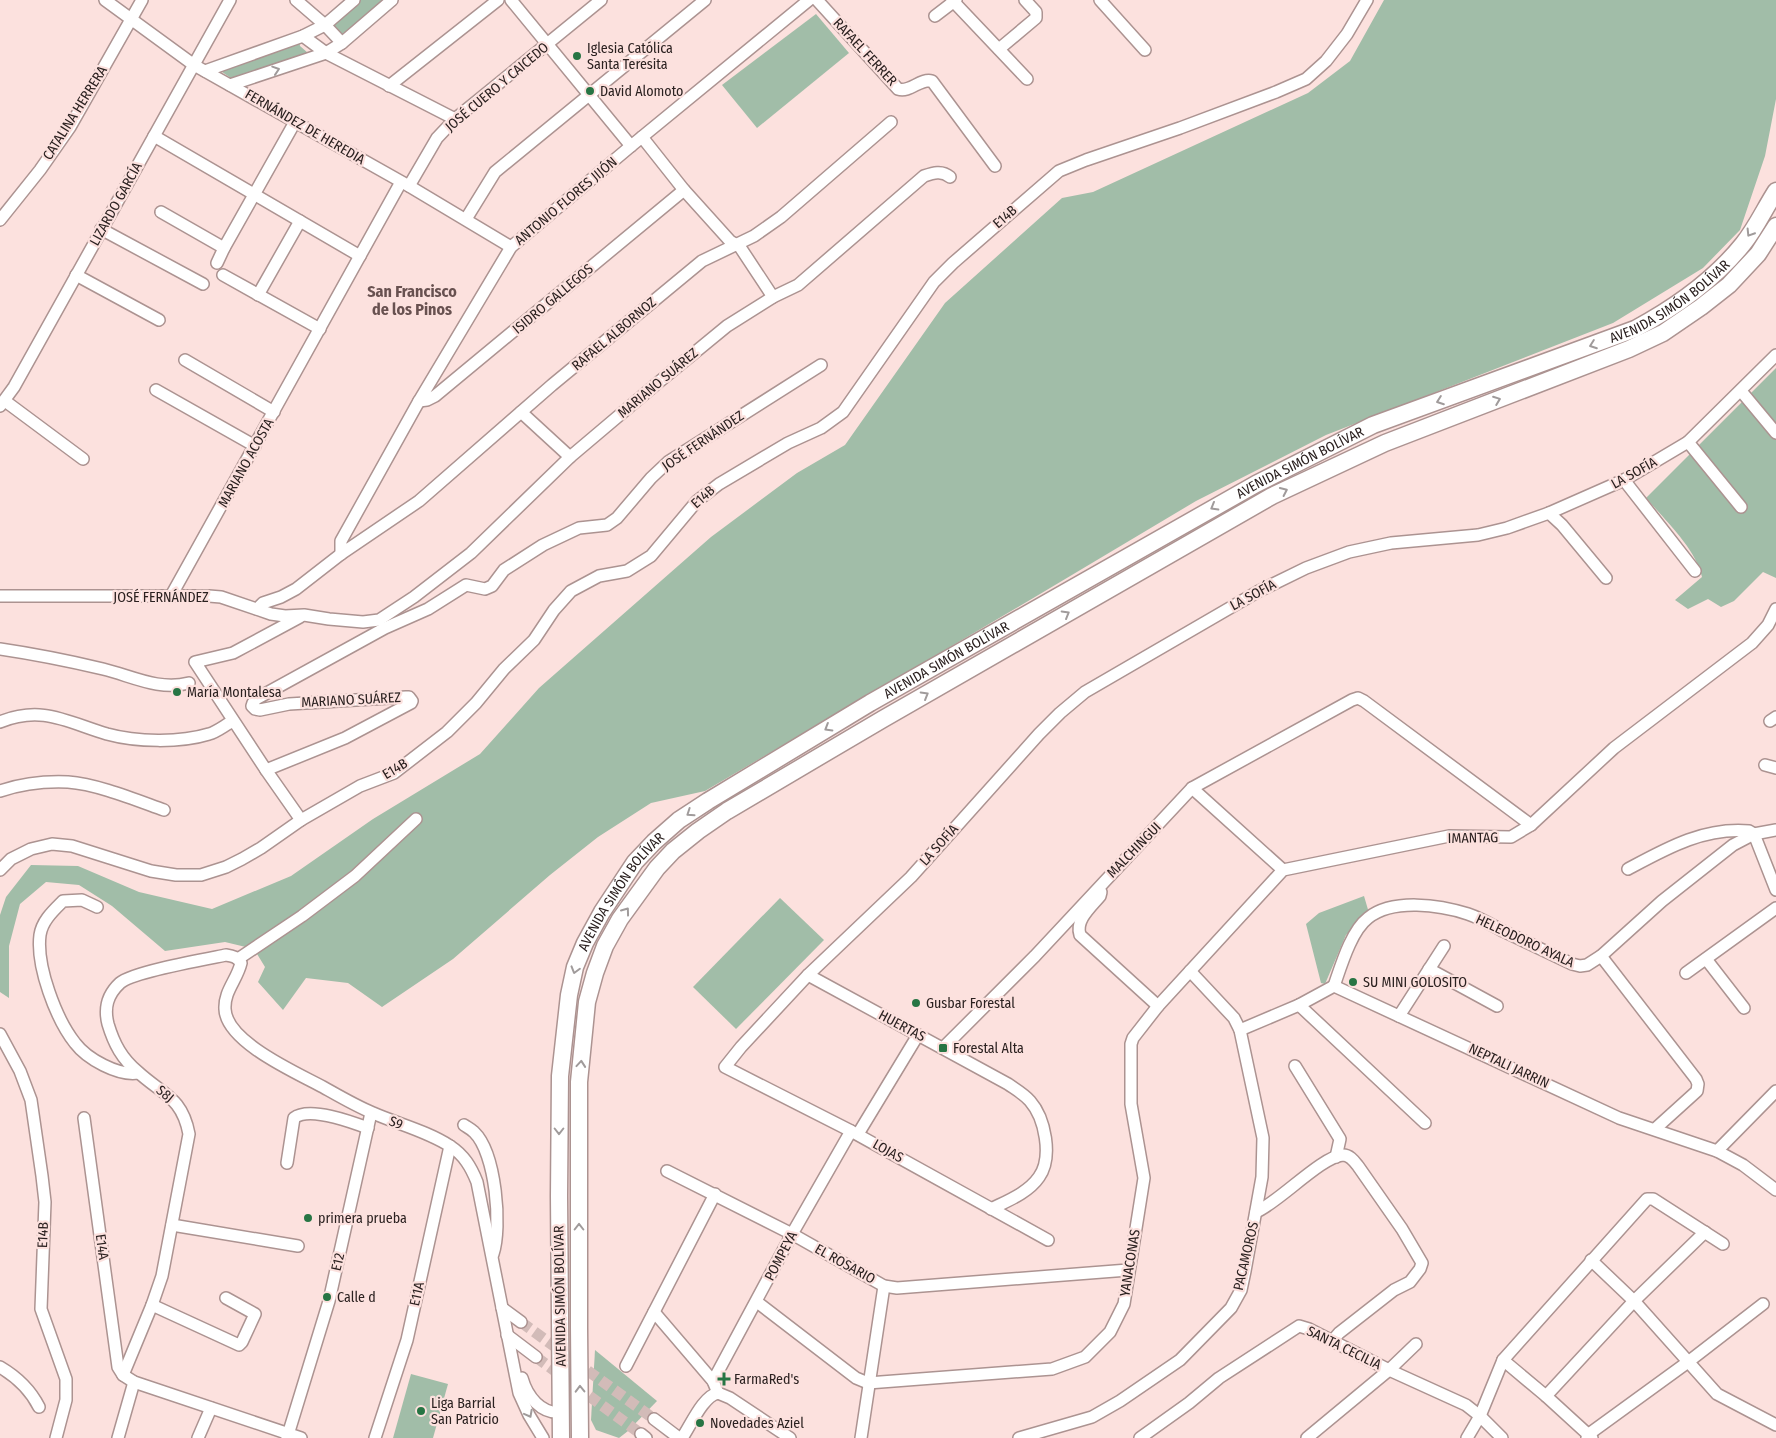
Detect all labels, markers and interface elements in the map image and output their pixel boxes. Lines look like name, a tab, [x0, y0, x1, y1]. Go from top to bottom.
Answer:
street label: RAFAEL FERRER	[829, 15, 901, 90]
street label: JOSÉ CUERO Y CAICEDO	[441, 38, 552, 135]
place label: Iglesia Católica Santa Teresita	[587, 40, 673, 73]
marker: Iglesia Católica Santa Teresita	[571, 50, 583, 62]
street label: CATALINA HERRERA	[39, 62, 111, 163]
one-way arrow	[271, 65, 280, 75]
place label: David Alomoto	[600, 83, 683, 100]
street label: FERNÁNDEZ DE HEREDIA	[242, 85, 369, 169]
marker: David Alomoto	[584, 85, 596, 97]
street label: ANTONIO FLORES JIJÓN	[511, 152, 621, 249]
street label: LIZARDO GARCÍA	[85, 158, 146, 249]
street label: E14B	[990, 202, 1021, 232]
one-way arrow	[1747, 227, 1757, 236]
street label: AVENIDA SIMÓN BOLÍVAR	[1607, 256, 1733, 346]
street label: ISIDRO GALLEGOS	[509, 260, 597, 338]
district label: San Francisco de los Pinos	[367, 282, 457, 319]
street label: RAFAEL ALBORNOZ	[568, 293, 660, 374]
one-way arrow	[1589, 339, 1597, 349]
street label: MARIANO SUÁREZ	[614, 343, 702, 422]
one-way arrow	[1436, 395, 1445, 405]
one-way arrow	[1493, 396, 1501, 406]
street label: JOSÉ FERNÁNDEZ	[658, 406, 748, 475]
street label: MARIANO ACOSTA	[215, 415, 278, 511]
street label: AVENIDA SIMÓN BOLÍVAR	[1233, 422, 1367, 502]
street label: LA SOFÍA	[1608, 452, 1660, 492]
street label: E14B	[688, 482, 719, 512]
one-way arrow	[1279, 487, 1288, 497]
one-way arrow	[1211, 501, 1220, 511]
street label: LA SOFÍA	[1227, 575, 1280, 614]
street label: JOSÉ FERNÁNDEZ	[113, 588, 209, 606]
one-way arrow	[1061, 611, 1070, 621]
street label: AVENIDA SIMÓN BOLÍVAR	[881, 617, 1012, 702]
place label: María Montalesa	[187, 684, 282, 701]
marker: María Montalesa	[171, 686, 183, 698]
street label: MARIANO SUÁREZ	[301, 688, 402, 711]
one-way arrow	[920, 691, 929, 701]
one-way arrow	[825, 721, 834, 731]
street label: E14B	[379, 755, 411, 783]
one-way arrow	[686, 807, 696, 816]
street label: MALCHINGUI	[1103, 819, 1165, 881]
street label: LA SOFÍA	[915, 820, 962, 869]
street label: AVENIDA SIMÓN BOLÍVAR	[574, 828, 668, 953]
street label: IMANTAG	[1448, 829, 1498, 847]
one-way arrow	[620, 907, 629, 917]
street label: HELEODORO AYALA	[1473, 911, 1578, 972]
one-way arrow	[571, 965, 581, 973]
place label: SU MINI GOLOSITO	[1363, 974, 1467, 991]
marker: SU MINI GOLOSITO	[1347, 976, 1359, 988]
place label: Gusbar Forestal	[926, 995, 1015, 1012]
marker: Gusbar Forestal	[910, 997, 922, 1009]
street label: HUERTAS	[876, 1007, 928, 1045]
place label: Forestal Alta	[953, 1040, 1024, 1057]
street label: NEPTALI JARRIN	[1466, 1040, 1552, 1092]
marker: Forestal Alta	[937, 1042, 949, 1054]
one-way arrow	[575, 1060, 586, 1068]
street label: S8J	[153, 1082, 177, 1106]
street label: S9	[387, 1113, 406, 1133]
one-way arrow	[554, 1128, 564, 1135]
street label: LOJAS	[870, 1136, 906, 1166]
place label: primera prueba	[318, 1210, 407, 1227]
marker: primera prueba	[302, 1212, 314, 1224]
street label: PACAMOROS	[1230, 1220, 1262, 1292]
street label: E14B	[34, 1221, 52, 1248]
one-way arrow	[574, 1223, 584, 1230]
street label: AVENIDA SIMÓN BOLÍVAR	[549, 1225, 570, 1367]
street label: POMPEYA	[761, 1228, 801, 1284]
street label: YANACONAS	[1116, 1228, 1144, 1298]
street label: E14A	[92, 1233, 112, 1262]
street label: EL ROSARIO	[812, 1240, 878, 1288]
street label: E12	[328, 1251, 348, 1273]
street label: E11A	[406, 1280, 428, 1308]
place label: Calle d	[337, 1289, 376, 1306]
marker: Calle d	[321, 1291, 333, 1303]
street label: SANTA CECILIA	[1304, 1323, 1385, 1374]
place label: FarmaRed's	[734, 1371, 799, 1388]
marker: FarmaRed's	[718, 1373, 730, 1385]
one-way arrow	[575, 1385, 585, 1393]
place label: Liga Barrial San Patricio	[431, 1395, 499, 1428]
marker: Liga Barrial San Patricio	[415, 1405, 427, 1417]
one-way arrow	[523, 1409, 533, 1418]
place label: Novedades Aziel	[710, 1415, 804, 1432]
marker: Novedades Aziel	[694, 1417, 706, 1429]

